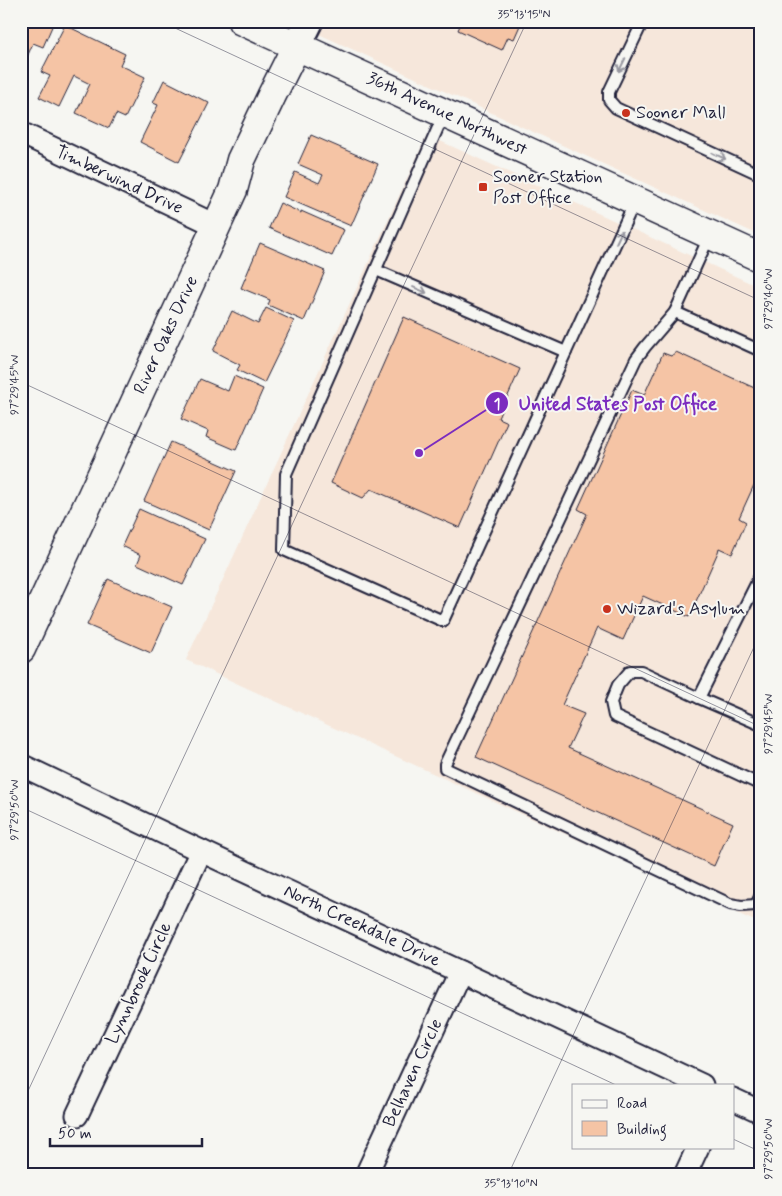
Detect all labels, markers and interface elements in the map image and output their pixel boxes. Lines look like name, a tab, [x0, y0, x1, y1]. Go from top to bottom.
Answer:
text: 35°13'15"N	[498, 7, 550, 23]
one-way arrow	[617, 57, 626, 72]
street label: 36th Avenue Northwest	[363, 66, 532, 162]
place label: Sooner Mall	[636, 101, 725, 125]
marker: Sooner Mall	[620, 107, 632, 119]
street label: Timberwind Drive	[51, 140, 187, 220]
one-way arrow	[712, 151, 727, 161]
place label: Sooner Station Post Office	[493, 165, 603, 210]
marker: Sooner Station Post Office	[477, 181, 489, 193]
one-way arrow	[614, 229, 624, 244]
text: 97°29'40"W	[761, 269, 777, 329]
street label: River Oaks Drive	[128, 272, 204, 398]
one-way arrow	[412, 285, 427, 295]
text: 97°29'45"W	[7, 355, 23, 415]
callout: United States Post Office	[484, 386, 726, 420]
text: United States Post Office	[519, 392, 718, 417]
text: 1	[494, 395, 500, 415]
place label: Wizard's Asylum	[617, 597, 745, 621]
marker: Wizard's Asylum	[601, 603, 613, 615]
text: 97°29'45"W	[761, 694, 777, 754]
text: 97°29'50"W	[7, 779, 23, 840]
street label: North Creekdale Drive	[280, 879, 444, 973]
street label: Lynnbrook Circle	[100, 918, 178, 1048]
street label: Belhaven Circle	[377, 1015, 449, 1131]
legend	[572, 1084, 734, 1148]
text: Road	[617, 1094, 647, 1114]
scale bar	[50, 1116, 202, 1148]
text: 97°29'50"W	[761, 1118, 777, 1179]
text: Building	[617, 1120, 667, 1141]
text: 50 m	[58, 1124, 92, 1144]
text: 35°13'10"N	[484, 1176, 538, 1192]

